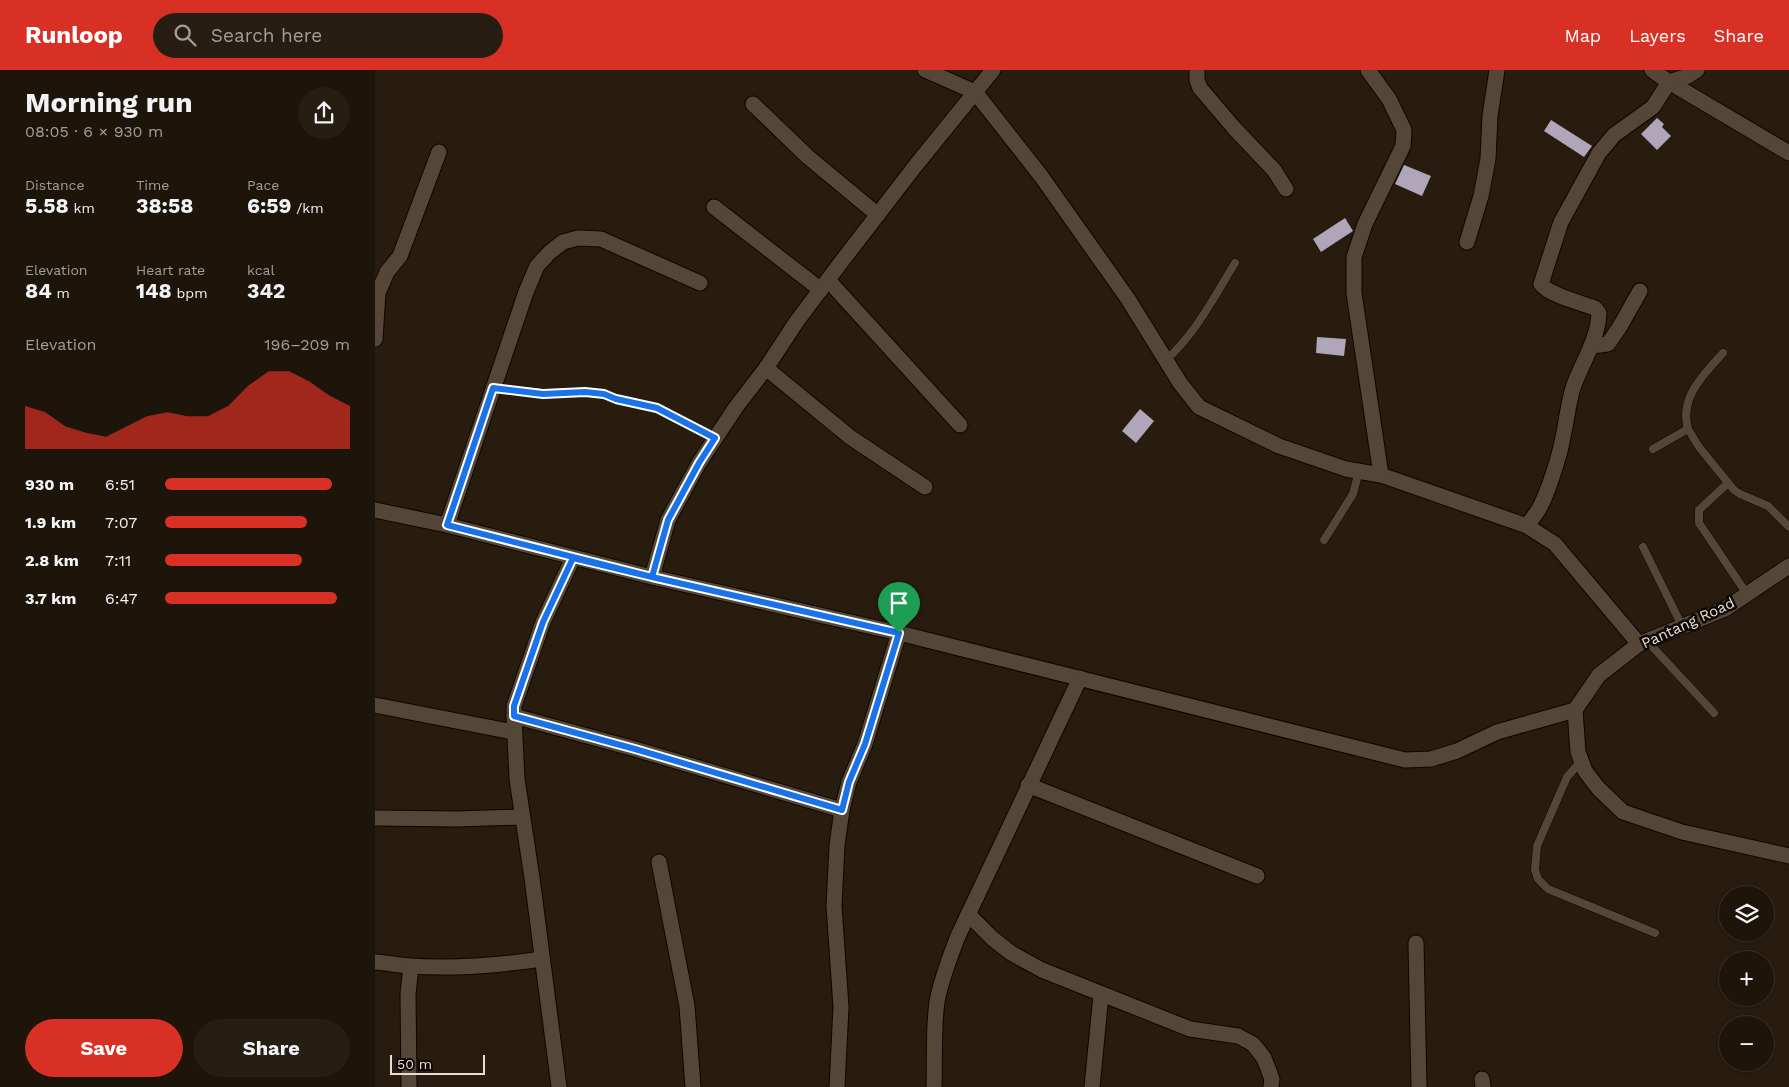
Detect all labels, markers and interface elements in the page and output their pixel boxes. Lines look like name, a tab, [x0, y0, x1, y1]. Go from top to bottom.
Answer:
search box	[153, 13, 503, 58]
text: Runloop	[25, 21, 123, 49]
icon: search	[171, 21, 199, 49]
text: Search here	[211, 24, 322, 47]
text: Map	[1564, 25, 1601, 46]
text: Layers	[1629, 25, 1686, 46]
text: Share	[1714, 25, 1764, 46]
text: Morning run	[25, 86, 193, 119]
button: share	[298, 87, 350, 139]
text: 08:05 · 6 × 930 m	[25, 122, 163, 141]
text: Distance	[25, 177, 85, 193]
text: Time	[136, 177, 169, 193]
text: Pace	[247, 177, 279, 193]
text: 5.58	[25, 193, 69, 218]
text: 38:58	[136, 193, 193, 218]
text: 6:59	[247, 193, 291, 218]
text: km	[69, 200, 95, 216]
text: /km	[291, 200, 324, 216]
text: Elevation	[25, 262, 88, 278]
text: Heart rate	[136, 262, 205, 278]
text: kcal	[247, 262, 275, 278]
text: 84	[25, 278, 52, 303]
text: 148	[136, 278, 172, 303]
text: 342	[247, 278, 285, 303]
text: m	[52, 285, 70, 301]
text: bpm	[172, 285, 207, 301]
text: Elevation	[25, 335, 96, 354]
text: 196–209 m	[264, 335, 350, 354]
text: 930 m	[25, 475, 74, 494]
text: 6:51	[105, 475, 135, 494]
text: 1.9 km	[25, 513, 76, 532]
text: 7:07	[105, 513, 137, 532]
text: 2.8 km	[25, 551, 79, 570]
text: 7:11	[105, 551, 131, 570]
pin	[878, 582, 920, 633]
text: 3.7 km	[25, 589, 76, 608]
text: 6:47	[105, 589, 137, 608]
icon: arrive	[885, 589, 913, 617]
street label: Pantang Road	[1639, 594, 1737, 652]
map controls	[1719, 886, 1774, 1071]
button: layers	[1719, 886, 1774, 941]
button: +	[1719, 951, 1774, 1006]
button: −	[1719, 1016, 1774, 1071]
button: Save	[25, 1019, 183, 1077]
button: Share	[193, 1019, 350, 1077]
scale bar	[390, 1052, 485, 1075]
text: 50 m	[397, 1056, 432, 1072]

